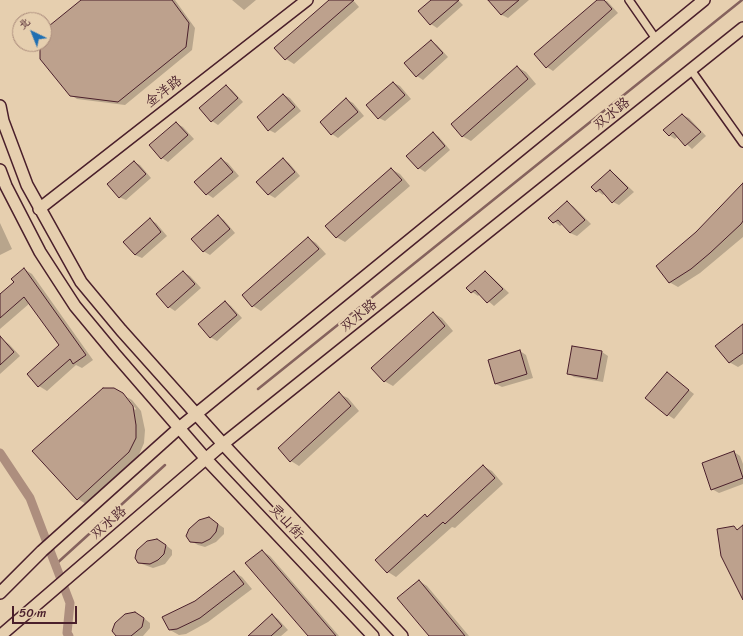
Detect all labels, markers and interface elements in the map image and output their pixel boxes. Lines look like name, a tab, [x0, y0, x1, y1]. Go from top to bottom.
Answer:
north arrow	[12, 12, 52, 52]
text: 北	[14, 13, 35, 34]
street label: 金洋路	[142, 72, 186, 112]
street label: 双水路	[590, 94, 634, 134]
street label: 双水路	[337, 296, 381, 336]
street label: 灵山街	[266, 501, 306, 543]
street label: 双水路	[88, 503, 130, 543]
scale bar	[14, 598, 79, 624]
text: 50 m	[19, 602, 46, 624]

